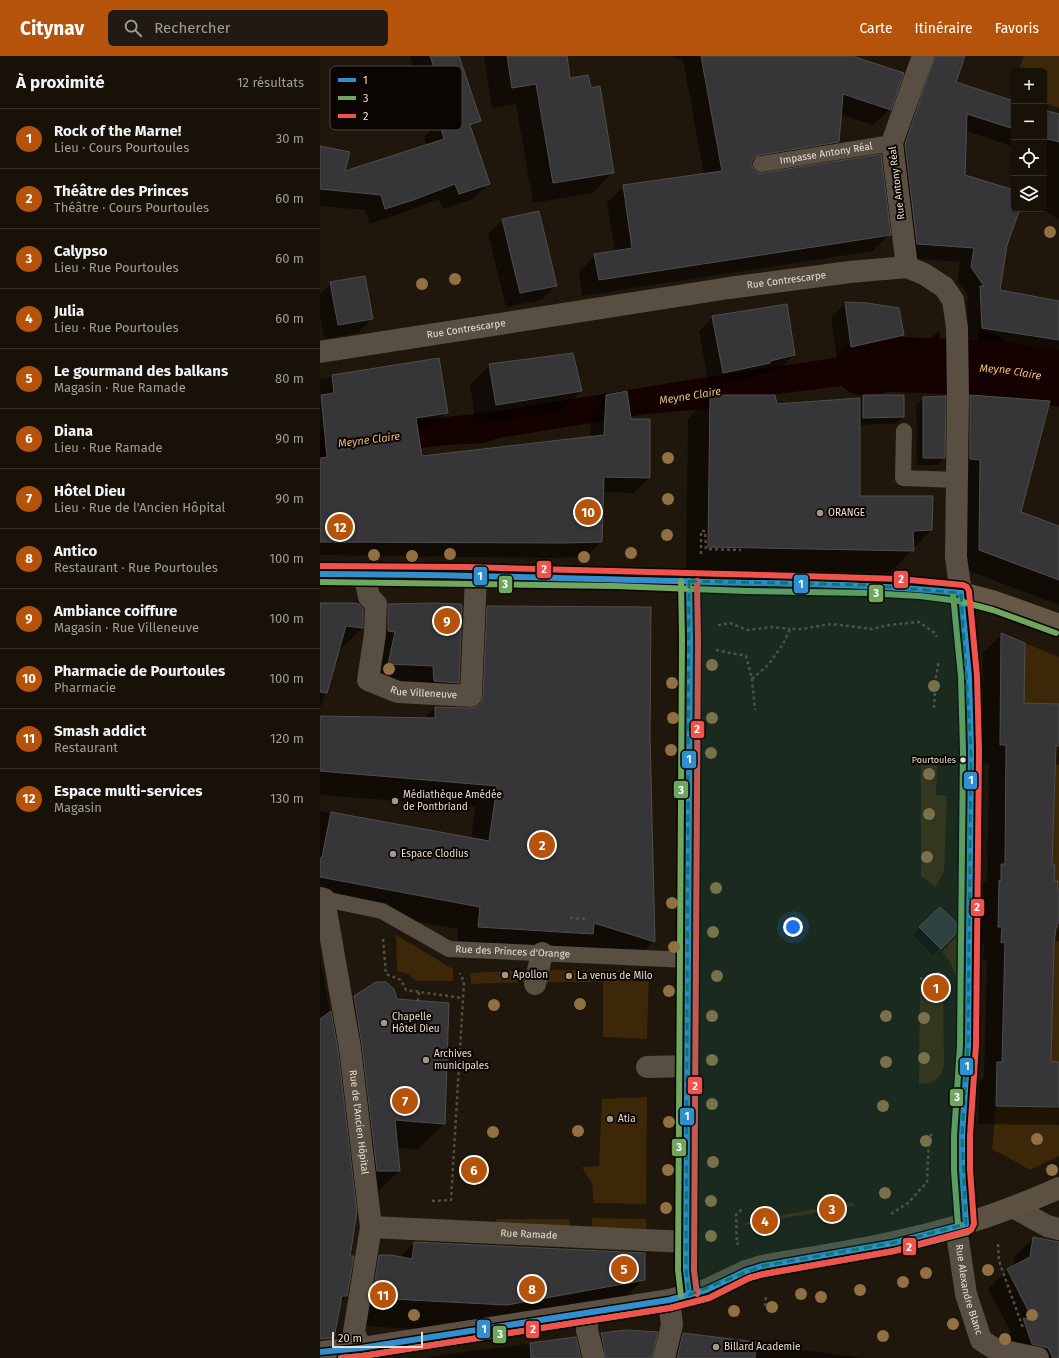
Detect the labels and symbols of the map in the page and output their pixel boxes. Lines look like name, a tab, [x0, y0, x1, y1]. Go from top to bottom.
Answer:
legend	[330, 66, 462, 130]
text: 1	[363, 74, 368, 87]
text: 3	[363, 92, 369, 105]
text: 2	[363, 110, 368, 123]
street label: Impasse Antony Réal	[779, 140, 874, 167]
street label: Rue Antony Réal	[887, 146, 907, 220]
street label: Rue Contrescarpe	[746, 269, 827, 292]
street label: Rue Contrescarpe	[426, 317, 507, 341]
water label: Meyne Claire	[979, 361, 1043, 382]
water label: Meyne Claire	[658, 385, 722, 407]
water label: Meyne Claire	[337, 430, 401, 450]
pin: 10	[575, 497, 601, 527]
place label: ORANGE	[828, 507, 865, 519]
marker: ORANGE	[815, 508, 825, 518]
pin: 12	[327, 512, 353, 542]
line badge: 2	[536, 560, 552, 579]
text: 2	[541, 563, 547, 576]
line badge: 1	[473, 566, 488, 586]
text: 1	[477, 570, 483, 583]
line badge: 2	[893, 570, 909, 589]
text: 2	[898, 573, 904, 586]
line badge: 1	[793, 574, 809, 594]
line badge: 3	[498, 575, 513, 594]
text: 3	[501, 578, 508, 591]
text: 1	[798, 578, 804, 591]
line badge: 3	[868, 584, 884, 603]
text: 3	[872, 587, 879, 600]
pin: 9	[434, 606, 460, 636]
street label: Rue Villeneuve	[388, 684, 458, 701]
line badge: 2	[690, 720, 705, 739]
text: 2	[694, 723, 700, 736]
line badge: 1	[681, 750, 697, 769]
text: 1	[686, 753, 692, 766]
place label: Pourtoules	[912, 755, 956, 765]
marker: Pourtoules	[958, 755, 968, 765]
line badge: 1	[963, 771, 978, 790]
text: 1	[968, 774, 974, 787]
line badge: 3	[673, 780, 689, 799]
text: 3	[677, 784, 684, 797]
place label: Médiathèque Amédée de Pontbriand	[403, 789, 502, 813]
marker: Médiathèque Amédée de Pontbriand	[390, 796, 400, 806]
pin: 2	[529, 830, 555, 860]
place label: Espace Clodius	[401, 848, 469, 860]
marker: Espace Clodius	[388, 849, 398, 859]
line badge: 2	[970, 898, 985, 917]
text: 2	[974, 901, 980, 914]
your location	[783, 917, 803, 937]
street label: Rue des Princes d'Orange	[455, 943, 570, 961]
place label: Apollon	[513, 969, 548, 981]
marker: Apollon	[500, 970, 510, 980]
place label: La venus de Milo	[577, 970, 653, 982]
marker: La venus de Milo	[564, 971, 574, 981]
pin: 1	[923, 973, 949, 1003]
place label: Chapelle Hôtel Dieu	[392, 1011, 440, 1035]
marker: Chapelle Hôtel Dieu	[379, 1018, 389, 1028]
place label: Archives municipales	[434, 1048, 489, 1072]
marker: Archives municipales	[421, 1055, 431, 1065]
line badge: 1	[959, 1057, 974, 1076]
text: 1	[964, 1060, 970, 1073]
street label: Rue de l'Ancien Hôpital	[347, 1069, 371, 1175]
line badge: 2	[687, 1076, 703, 1095]
text: 2	[692, 1080, 698, 1093]
pin: 7	[392, 1086, 418, 1116]
line badge: 3	[949, 1088, 964, 1107]
text: 3	[953, 1091, 960, 1104]
line badge: 1	[679, 1107, 695, 1126]
text: 1	[684, 1110, 690, 1123]
place label: Atia	[618, 1113, 636, 1125]
marker: Atia	[605, 1114, 615, 1124]
line badge: 3	[671, 1138, 687, 1157]
text: 3	[675, 1141, 682, 1154]
pin: 6	[461, 1155, 487, 1185]
pin: 3	[819, 1194, 845, 1224]
pin: 4	[752, 1206, 778, 1236]
street label: Rue Ramade	[500, 1227, 558, 1242]
line badge: 2	[902, 1237, 917, 1256]
text: 2	[906, 1241, 912, 1254]
street label: Rue Alexandre Blanc	[953, 1244, 985, 1337]
pin: 5	[611, 1254, 637, 1284]
pin: 8	[519, 1274, 545, 1304]
pin: 11	[370, 1280, 396, 1310]
line badge: 1	[476, 1319, 491, 1339]
line badge: 2	[525, 1320, 540, 1339]
text: 1	[481, 1323, 487, 1336]
text: 2	[530, 1323, 536, 1336]
line badge: 3	[492, 1325, 507, 1344]
text: 3	[496, 1328, 503, 1341]
scale bar	[332, 1330, 423, 1349]
place label: Billard Academie	[724, 1341, 800, 1353]
marker: Billard Academie	[711, 1342, 721, 1352]

